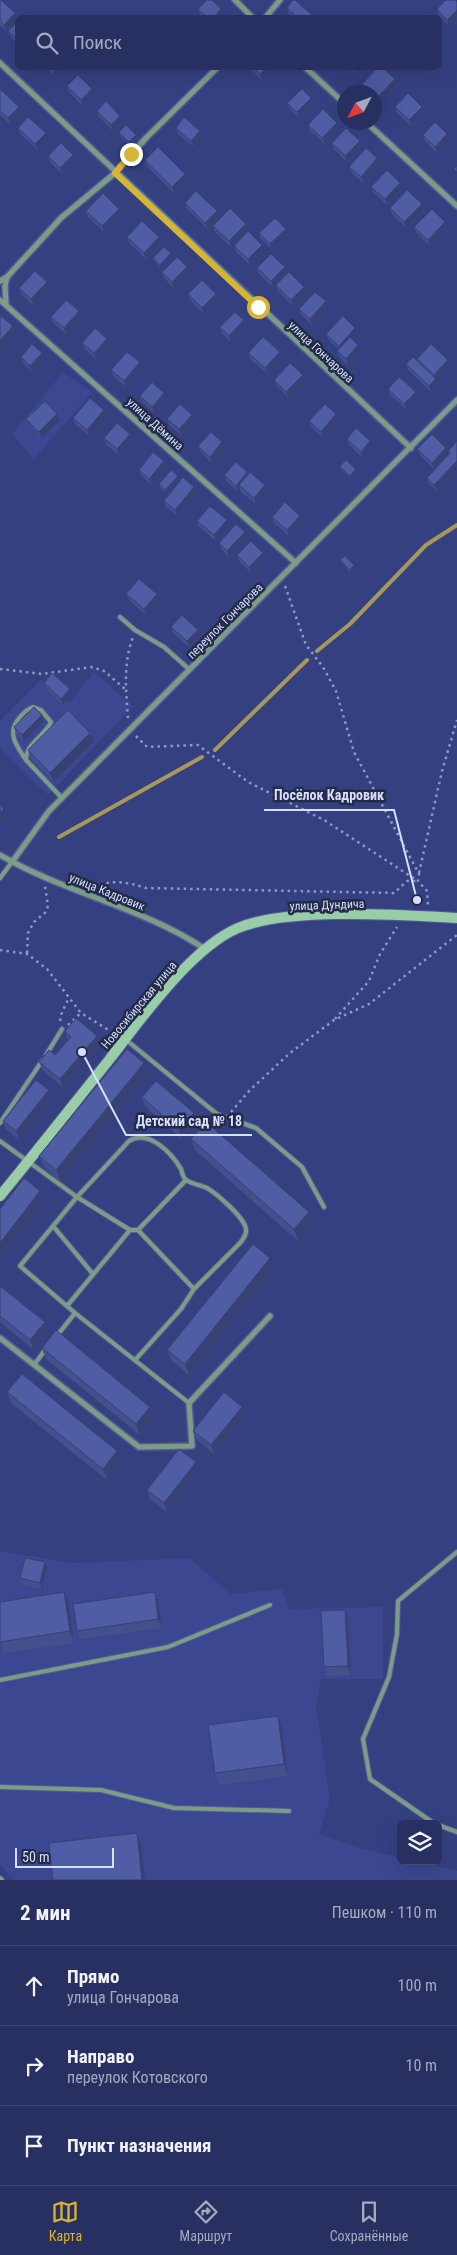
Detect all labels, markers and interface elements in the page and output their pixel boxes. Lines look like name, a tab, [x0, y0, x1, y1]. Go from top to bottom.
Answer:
search box	[15, 15, 442, 70]
icon: search	[33, 29, 61, 57]
text: Поиск	[73, 31, 122, 54]
north arrow	[337, 85, 382, 130]
route end	[120, 143, 143, 166]
route start	[247, 296, 270, 319]
street label: улица Гончарова	[286, 318, 357, 386]
street label: улица Дёмина	[124, 395, 186, 453]
street label: переулок Гончарова	[184, 580, 266, 662]
callout: Посёлок Кадровик	[264, 781, 394, 810]
text: Посёлок Кадровик	[274, 787, 384, 803]
street label: улица Кадровик	[67, 870, 147, 914]
street label: улица Дундича	[289, 897, 365, 913]
street label: Новосибирская улица	[98, 958, 180, 1051]
callout: Детский сад № 18	[126, 1106, 252, 1135]
text: Детский сад № 18	[136, 1113, 242, 1129]
map controls	[397, 1820, 442, 1865]
button: layers	[397, 1820, 442, 1865]
scale bar	[15, 1845, 114, 1868]
text: 50 m	[22, 1849, 50, 1865]
text: 2 мин	[20, 1901, 70, 1925]
text: Пешком · 110 m	[332, 1903, 437, 1922]
text: Прямо	[67, 1965, 120, 1988]
icon: ahead	[20, 1972, 48, 2000]
text: 100 m	[398, 1976, 437, 1995]
text: улица Гончарова	[67, 1988, 179, 2007]
text: Направо	[67, 2045, 134, 2068]
icon: right	[20, 2052, 48, 2080]
text: 10 m	[405, 2056, 437, 2075]
text: переулок Котовского	[67, 2068, 208, 2087]
icon: arrive	[20, 2132, 48, 2160]
text: Пункт назначения	[67, 2134, 211, 2157]
tab: Карта	[49, 2198, 82, 2244]
tab: Маршрут	[180, 2198, 232, 2244]
tab: Сохранённые	[330, 2198, 408, 2244]

